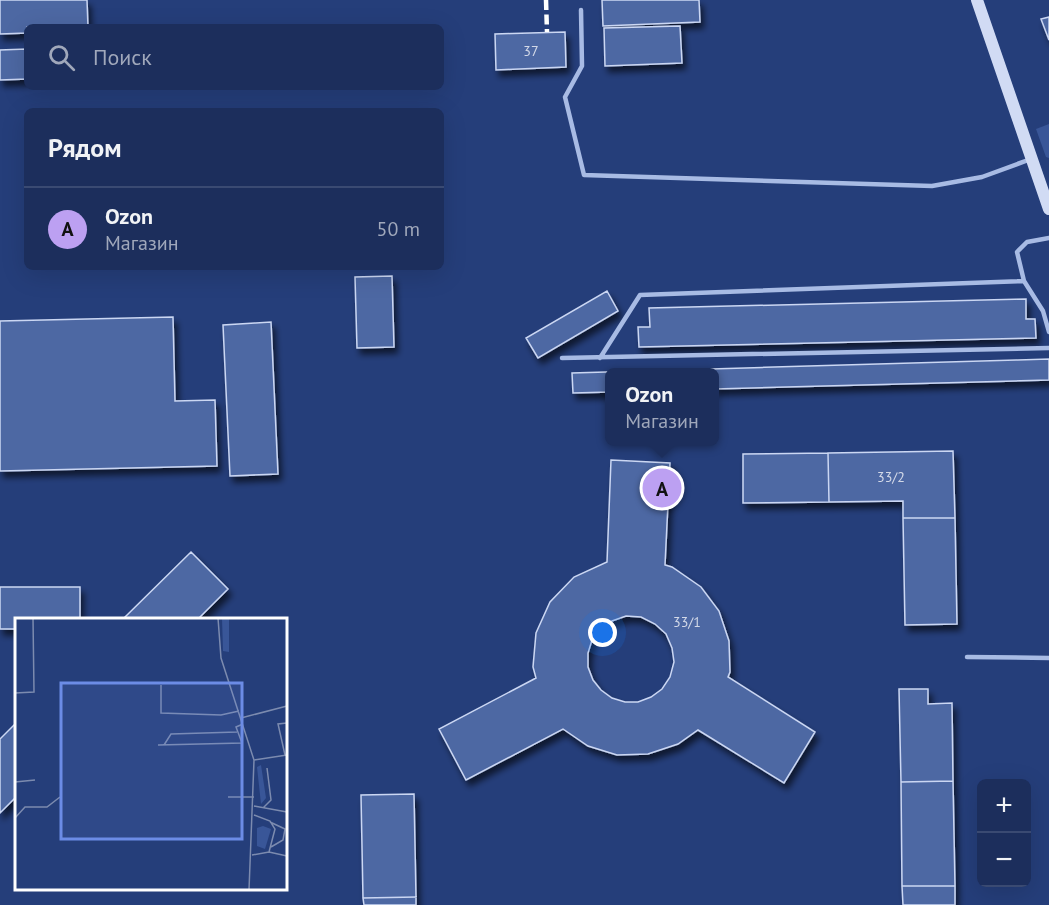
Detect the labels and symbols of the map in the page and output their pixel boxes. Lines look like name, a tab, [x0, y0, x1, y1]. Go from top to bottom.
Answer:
house number: 37	[523, 42, 539, 60]
pin: A	[642, 466, 682, 510]
house number: 33/2	[877, 468, 905, 486]
house number: 33/1	[673, 613, 701, 631]
inset map	[15, 618, 286, 890]
your location	[588, 618, 617, 647]

